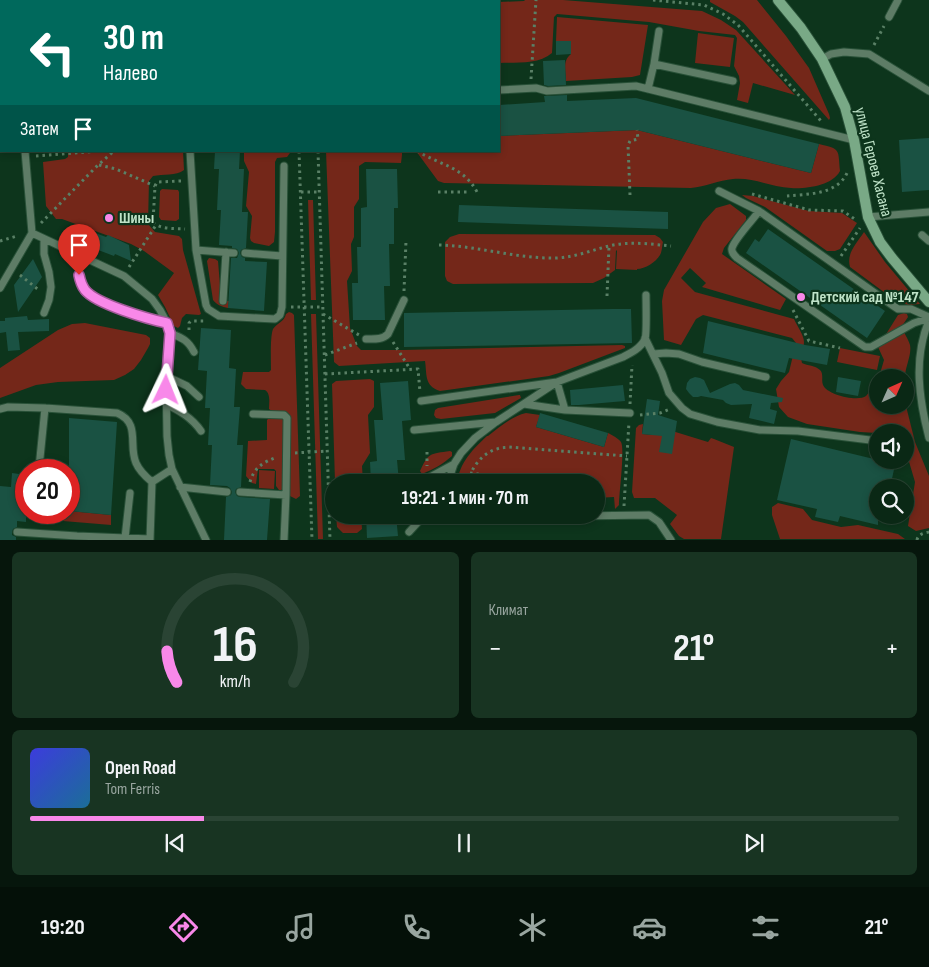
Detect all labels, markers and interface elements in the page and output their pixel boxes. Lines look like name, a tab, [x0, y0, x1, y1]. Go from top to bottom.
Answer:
text: 30 m	[103, 17, 164, 60]
icon: left	[20, 20, 85, 85]
text: Налево	[103, 60, 158, 87]
street label: улица Героев Хасана	[850, 105, 896, 219]
icon: arrive	[69, 115, 97, 143]
text: Затем	[20, 118, 59, 141]
place label: Шины	[119, 209, 154, 228]
marker: Шины	[103, 212, 115, 224]
pin	[58, 224, 100, 275]
icon: arrive	[65, 231, 93, 259]
place label: Детский сад №147	[811, 288, 918, 307]
marker: Детский сад №147	[795, 291, 807, 303]
position arrow	[139, 363, 191, 415]
north arrow	[869, 369, 914, 414]
map controls	[869, 369, 914, 524]
button: sound	[869, 424, 914, 469]
speed limit sign: 20	[15, 459, 80, 524]
button: search	[869, 479, 914, 524]
text: 19:21 · 1 мин · 70 m	[401, 487, 529, 510]
text: Климат	[489, 601, 528, 620]
text: 16	[213, 614, 258, 677]
text: 21°	[673, 626, 714, 671]
text: −	[489, 632, 502, 665]
text: +	[885, 632, 899, 665]
text: km/h	[220, 671, 251, 692]
text: Open Road	[105, 757, 176, 780]
text: Tom Ferris	[105, 780, 160, 799]
icon: previous	[161, 829, 189, 857]
icon: pause	[450, 829, 478, 857]
icon: next	[740, 829, 768, 857]
icon: directions	[166, 910, 201, 945]
icon: music	[283, 910, 318, 945]
icon: phone	[399, 910, 434, 945]
icon: climate	[515, 910, 550, 945]
icon: car	[632, 910, 667, 945]
icon: filters	[748, 910, 783, 945]
text: 19:20	[41, 914, 85, 941]
text: 21°	[864, 914, 888, 941]

